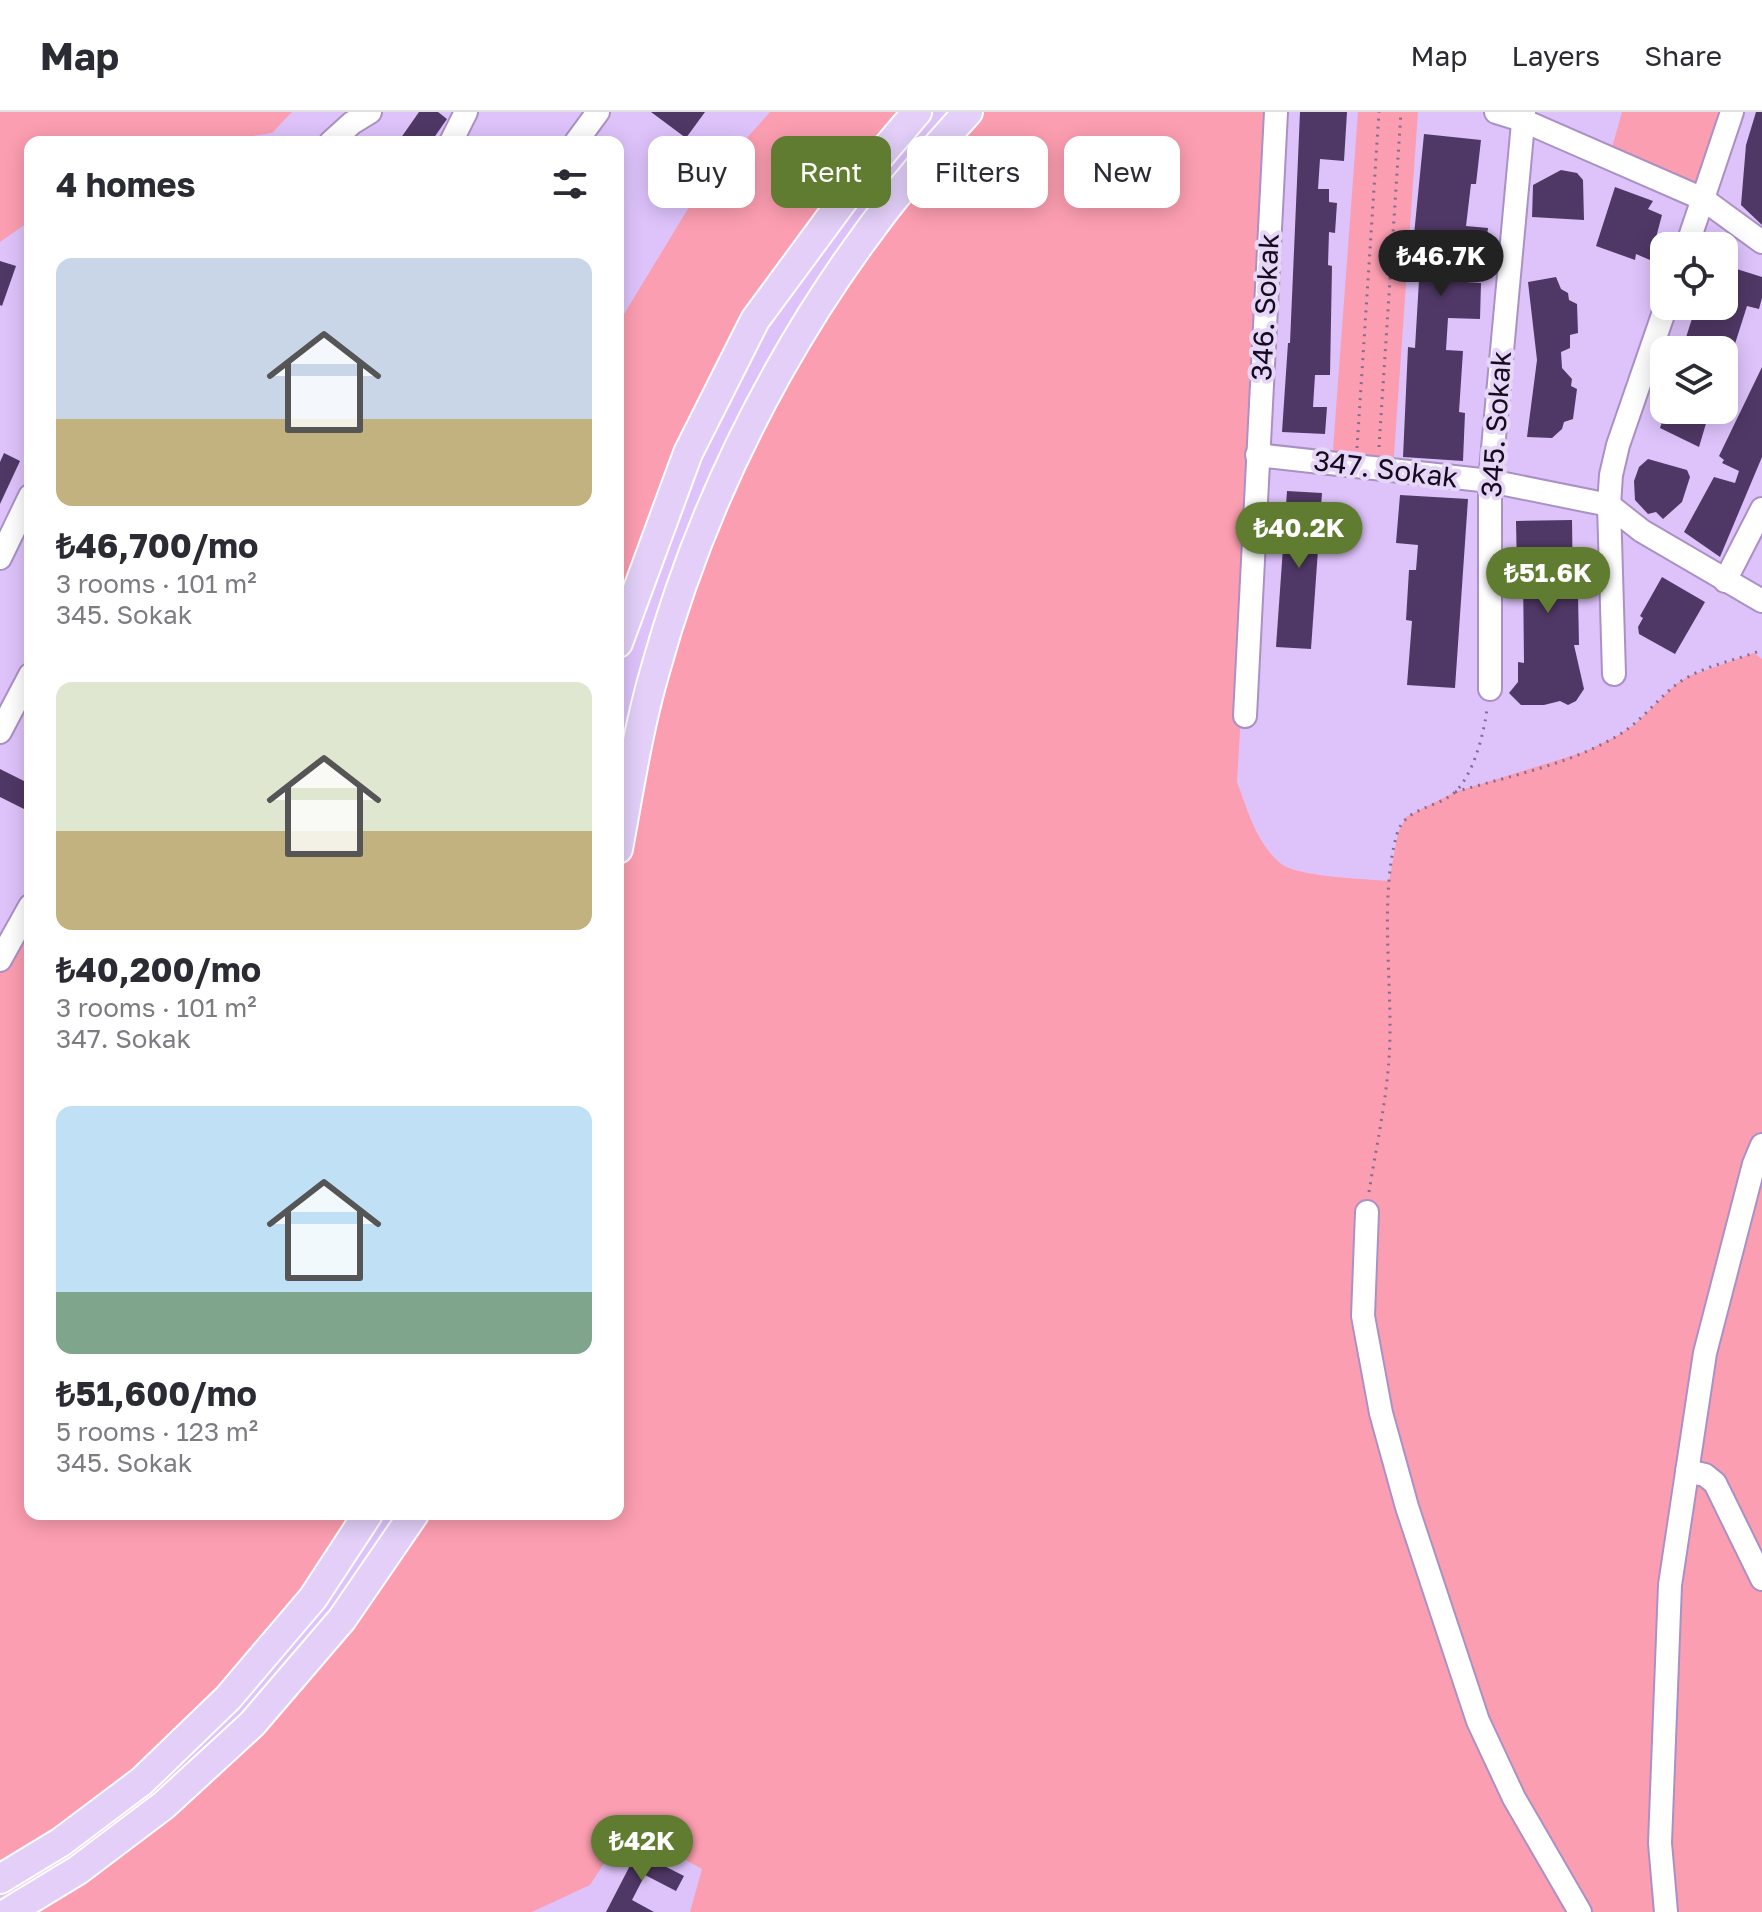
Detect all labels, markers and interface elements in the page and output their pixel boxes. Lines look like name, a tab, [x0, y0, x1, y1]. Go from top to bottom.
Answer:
text: Map	[40, 33, 119, 78]
text: Map	[1410, 39, 1468, 72]
text: Layers	[1512, 39, 1600, 72]
text: Share	[1644, 39, 1722, 72]
chip: Buy	[648, 136, 755, 208]
chip: Rent	[771, 136, 891, 208]
chip: Filters	[907, 136, 1048, 208]
chip: New	[1064, 136, 1180, 208]
icon: filters	[548, 162, 592, 206]
text: 4 homes	[56, 164, 196, 204]
pin: ₺46.7K	[1376, 230, 1506, 298]
street label: 346. Sokak	[1244, 232, 1285, 382]
map controls	[1650, 232, 1738, 424]
button: locate	[1650, 232, 1738, 320]
text: ₺46.7K	[1397, 240, 1485, 271]
icon: home	[252, 310, 396, 454]
button: layers	[1650, 336, 1738, 424]
street label: 345. Sokak	[1474, 349, 1517, 498]
street label: 347. Sokak	[1312, 443, 1461, 494]
pin: ₺40.2K	[1234, 502, 1364, 570]
text: ₺40.2K	[1253, 512, 1345, 543]
text: ₺46,700/mo	[56, 525, 258, 565]
pin: ₺51.6K	[1483, 547, 1613, 615]
text: ₺51.6K	[1504, 557, 1592, 588]
text: 3 rooms · 101 m²	[56, 568, 257, 599]
text: 345. Sokak	[56, 599, 193, 630]
icon: home	[252, 734, 396, 878]
text: ₺40,200/mo	[56, 949, 261, 989]
text: 3 rooms · 101 m²	[56, 992, 257, 1023]
text: 347. Sokak	[56, 1023, 191, 1054]
icon: home	[252, 1158, 396, 1302]
text: ₺51,600/mo	[56, 1373, 257, 1413]
text: 5 rooms · 123 m²	[56, 1416, 258, 1447]
text: 345. Sokak	[56, 1447, 193, 1478]
pin: ₺42K	[595, 1815, 689, 1883]
text: ₺42K	[609, 1825, 675, 1856]

